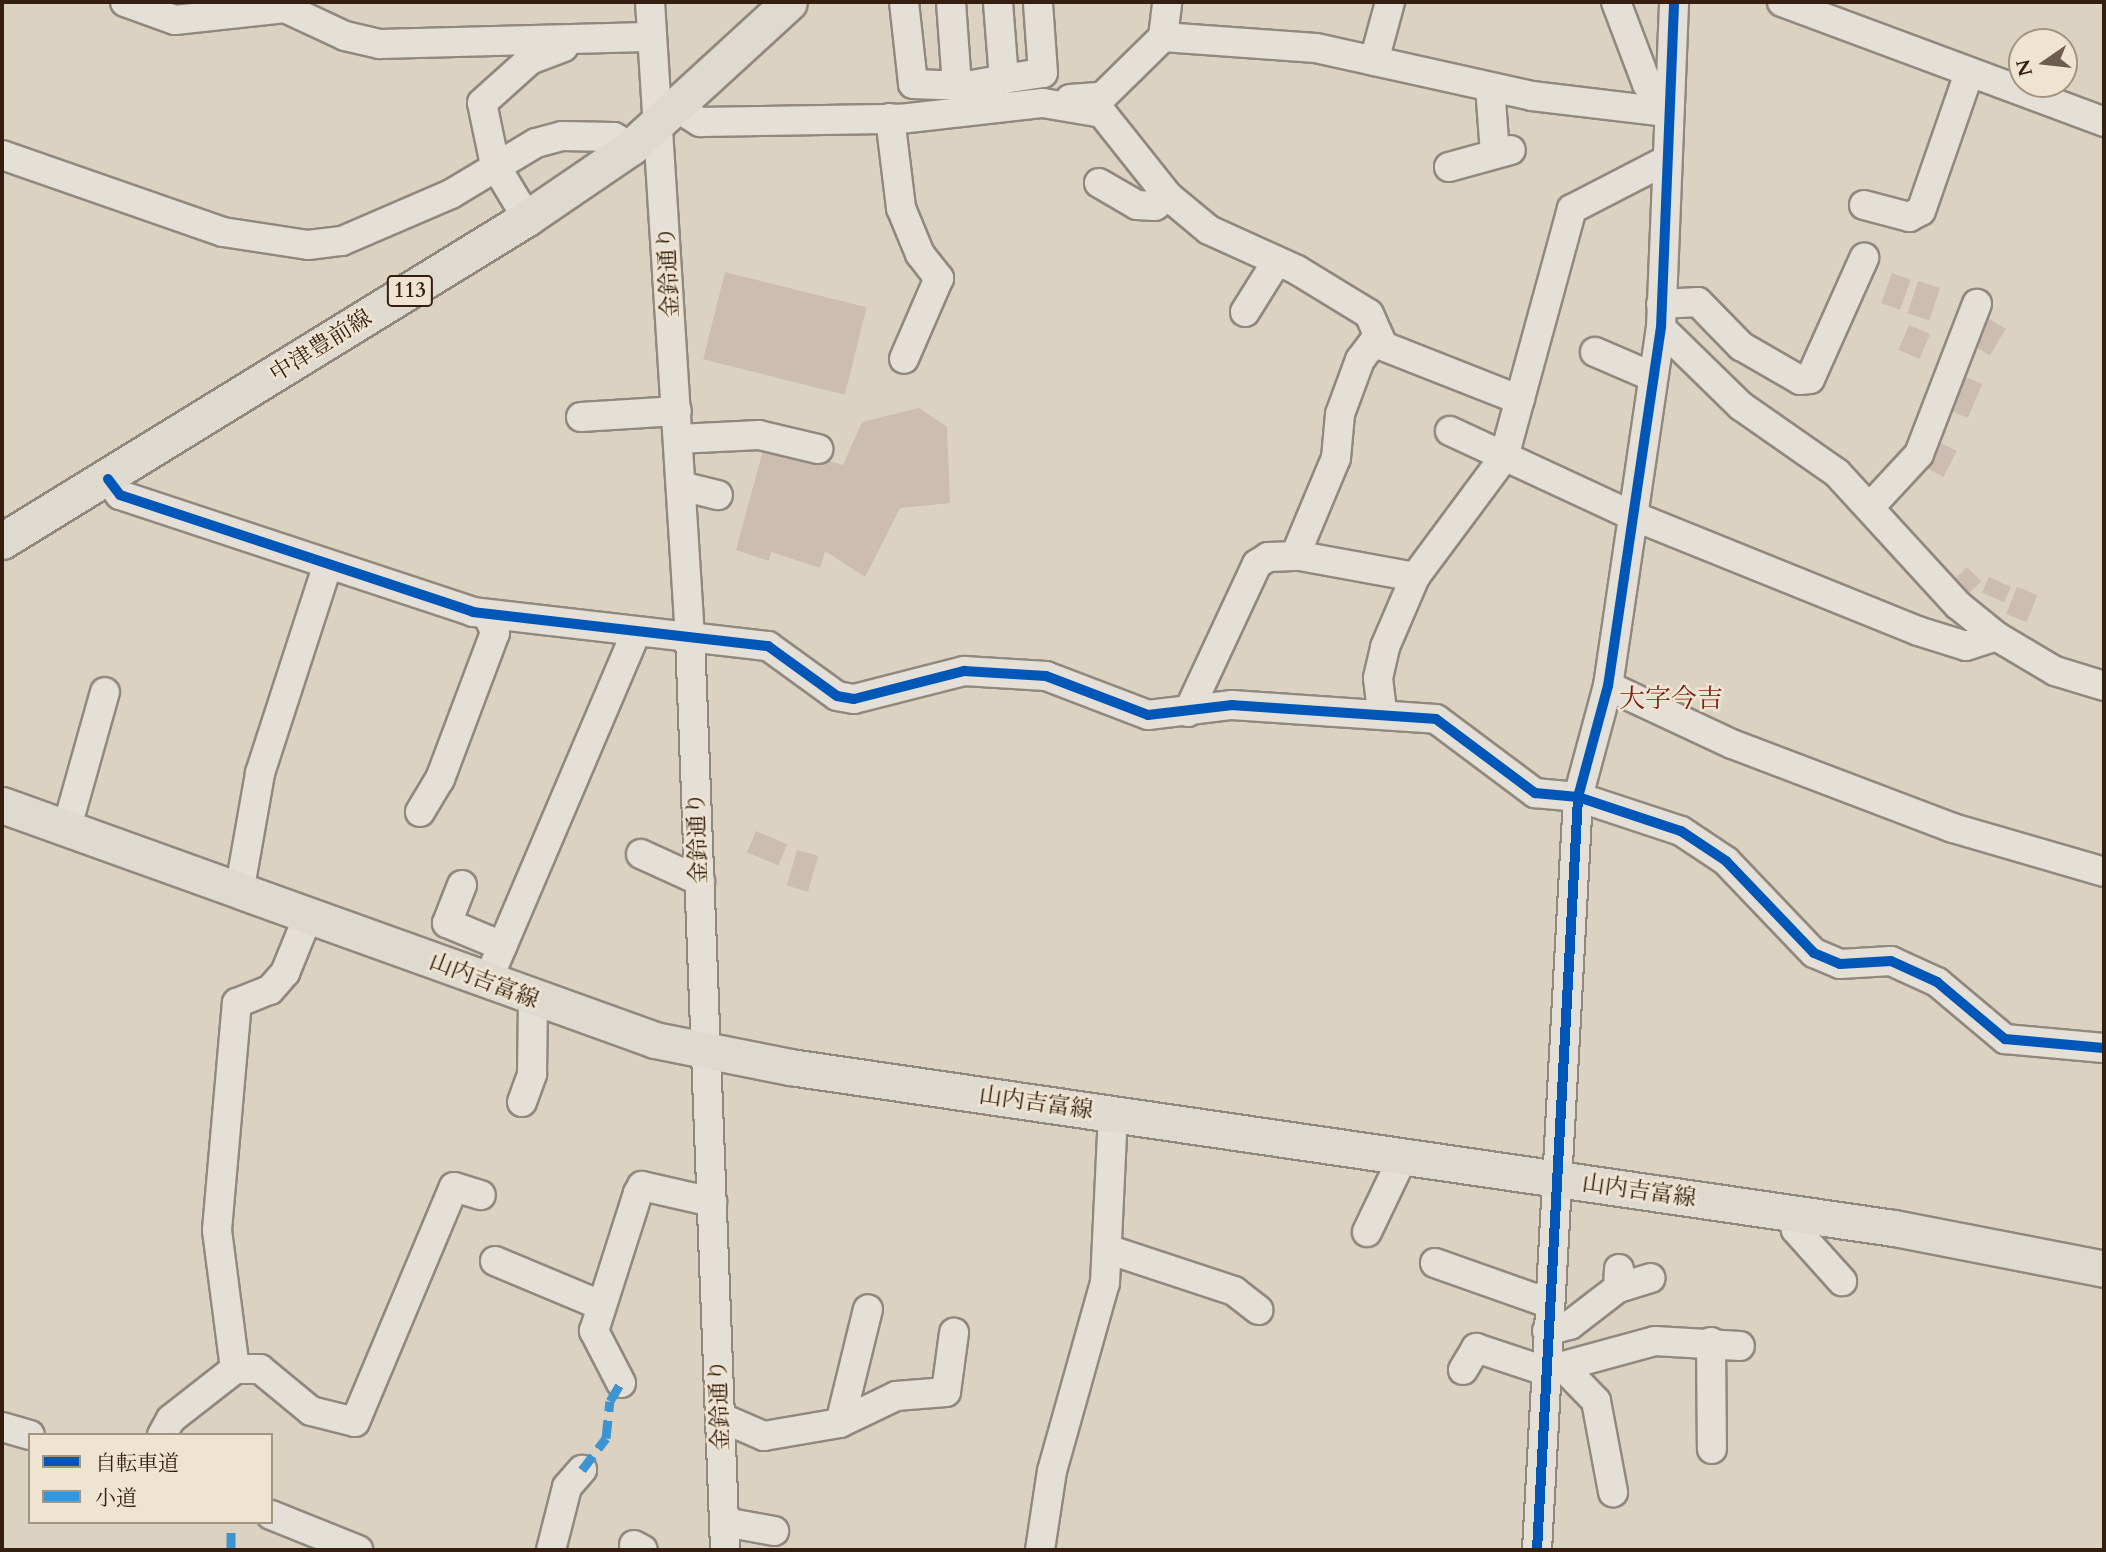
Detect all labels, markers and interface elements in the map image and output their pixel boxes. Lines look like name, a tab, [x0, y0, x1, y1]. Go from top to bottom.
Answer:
north arrow	[2008, 28, 2078, 98]
text: N	[2010, 56, 2039, 79]
street label: 金鈴通り	[653, 225, 685, 319]
road number: 113	[386, 274, 434, 308]
street label: 中津豊前線	[265, 304, 377, 388]
district label: 大字今吉	[1619, 683, 1723, 715]
street label: 金鈴通り	[683, 792, 713, 884]
street label: 山内吉富線	[425, 948, 543, 1014]
street label: 山内吉富線	[977, 1081, 1095, 1125]
street label: 山内吉富線	[1580, 1169, 1698, 1213]
street label: 金鈴通り	[705, 1359, 735, 1451]
legend	[28, 1433, 273, 1524]
text: 自転車道	[95, 1449, 179, 1478]
text: 小道	[95, 1484, 137, 1513]

